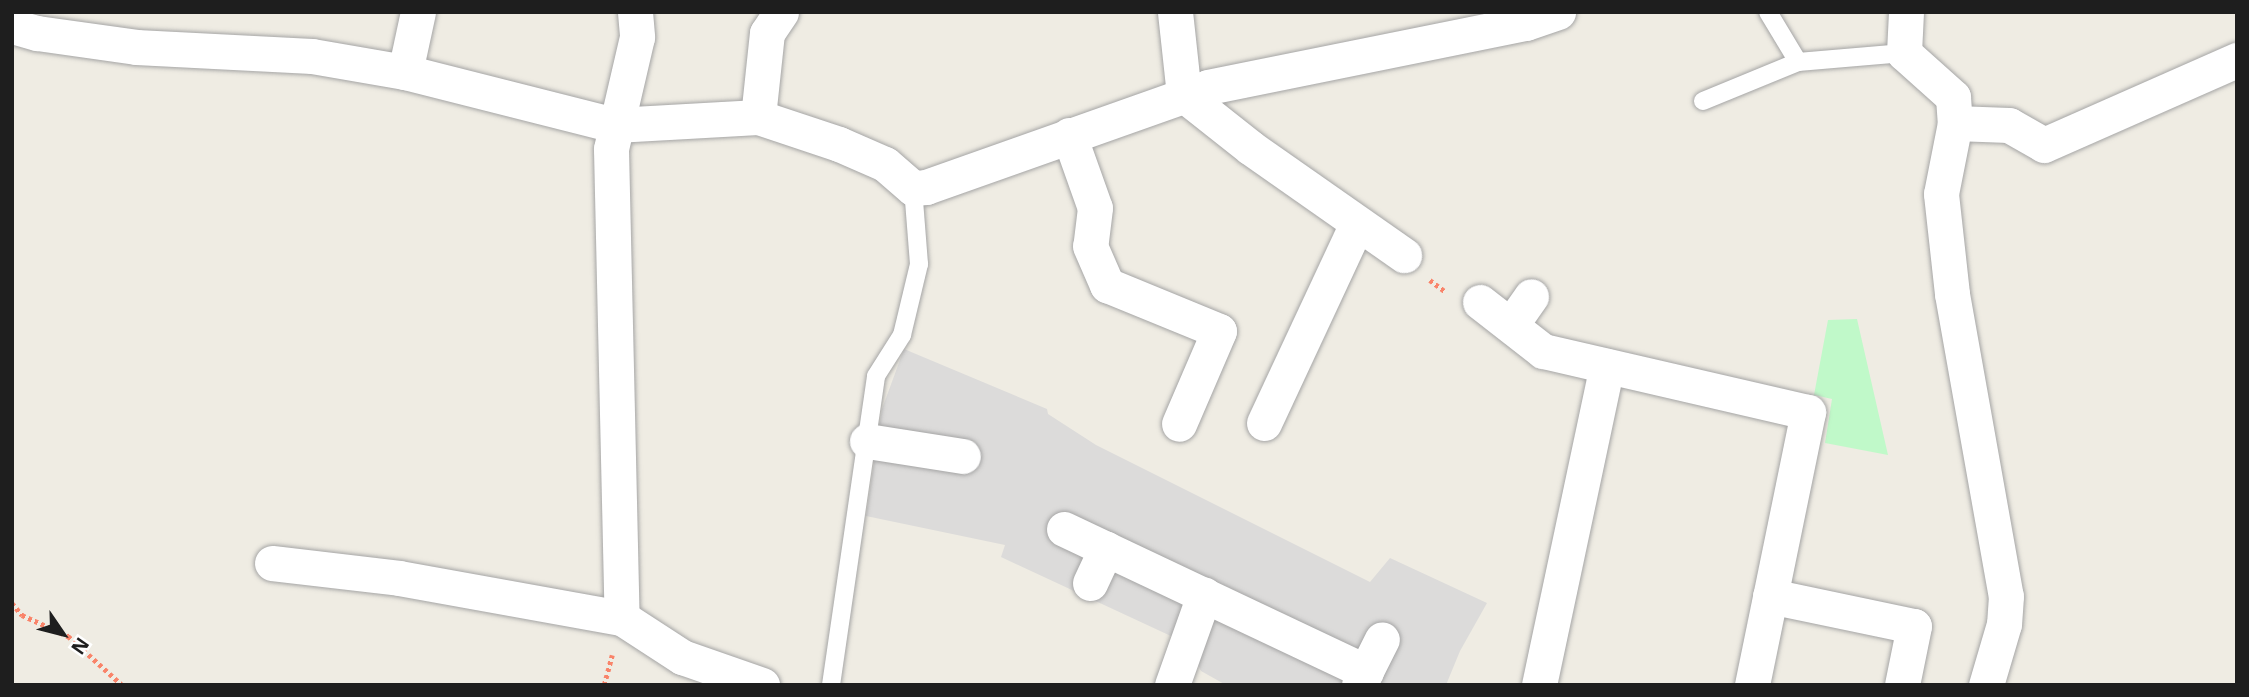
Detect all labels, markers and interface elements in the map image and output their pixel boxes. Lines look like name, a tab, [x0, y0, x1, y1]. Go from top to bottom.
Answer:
north arrow	[28, 599, 98, 669]
text: N	[65, 632, 95, 660]

